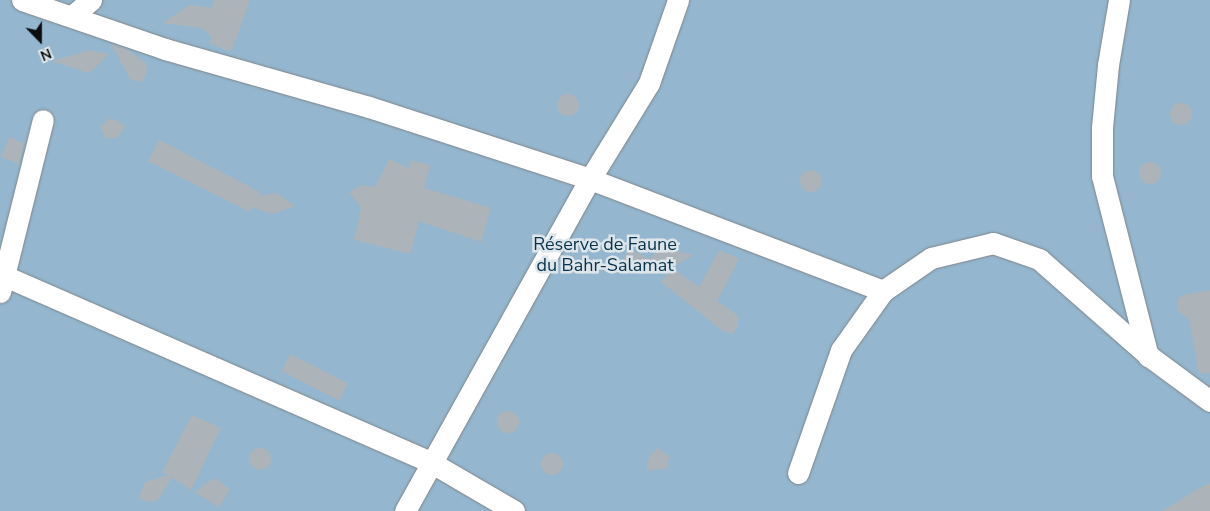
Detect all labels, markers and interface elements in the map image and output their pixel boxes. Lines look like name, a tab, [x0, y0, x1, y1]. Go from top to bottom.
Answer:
north arrow	[15, 15, 65, 65]
text: N	[37, 44, 54, 65]
park label: Réserve de Faune du Bahr-Salamat	[533, 234, 677, 276]

